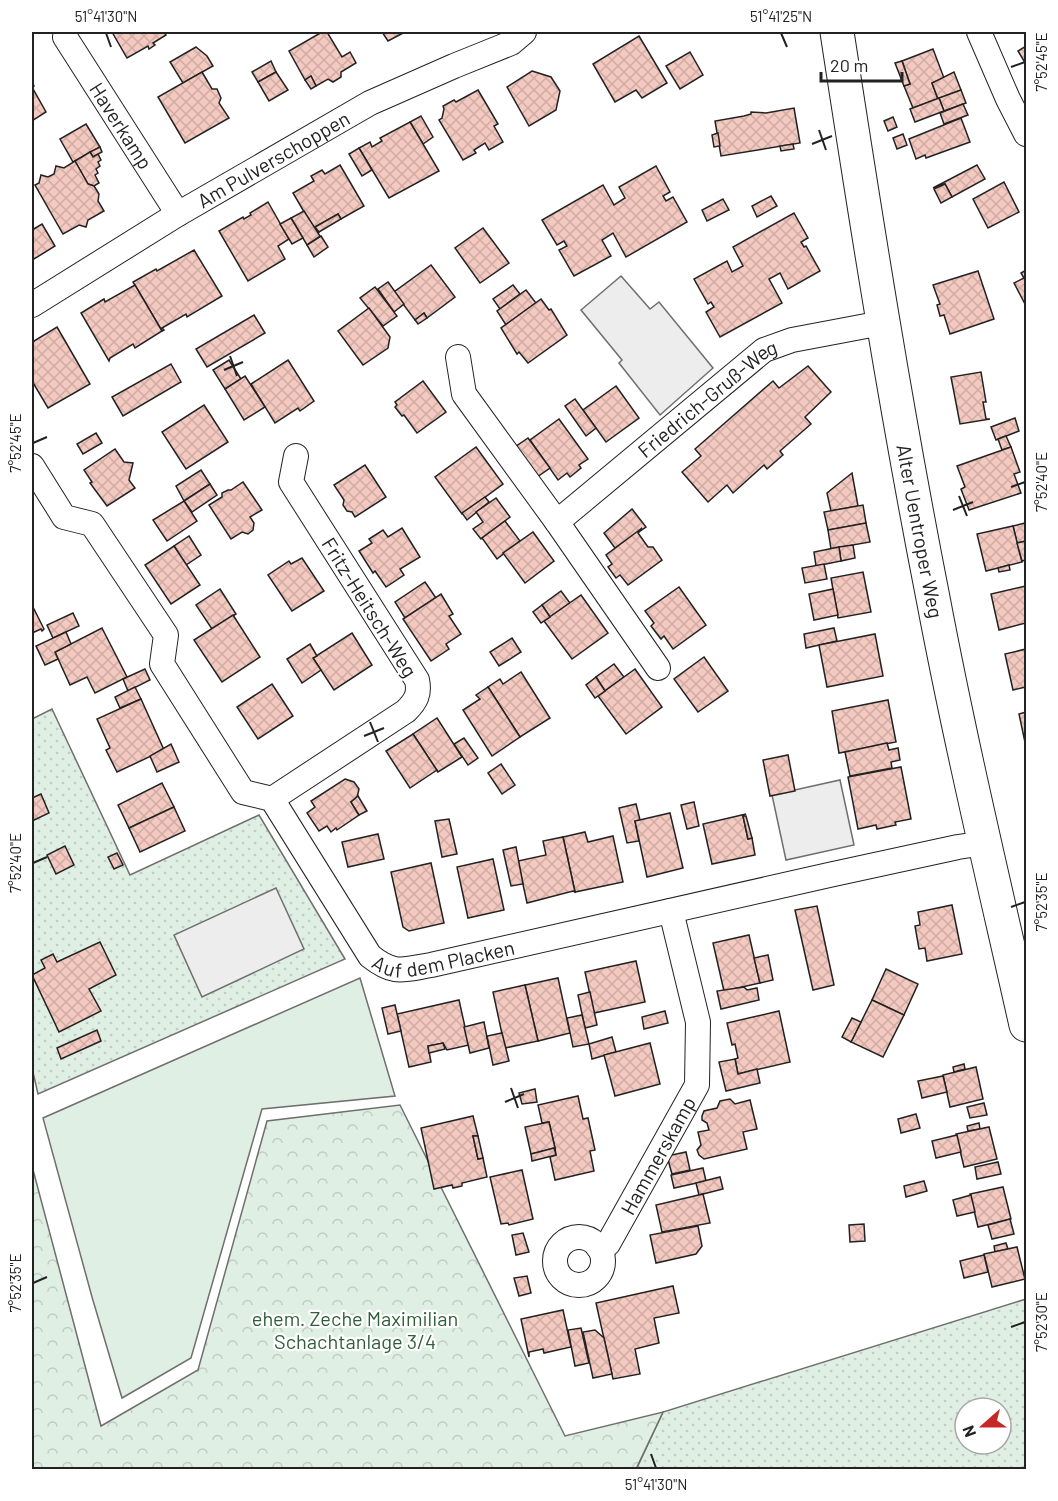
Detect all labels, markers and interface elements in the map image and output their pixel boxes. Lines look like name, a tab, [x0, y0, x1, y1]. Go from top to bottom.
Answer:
text: 51°41'30"N	[75, 7, 137, 25]
text: 51°41'25"N	[750, 7, 812, 25]
text: 7°52'45"E	[1032, 32, 1050, 92]
scale bar	[821, 45, 902, 83]
text: 20 m	[830, 54, 868, 76]
street label: Haverkamp	[85, 78, 158, 173]
street label: Am Pulverschoppen	[193, 106, 354, 212]
street label: Friedrich-Gruß-Weg	[633, 334, 780, 462]
text: 7°52'45"E	[6, 413, 24, 473]
street label: Alter Uentroper Weg	[892, 442, 949, 620]
text: 7°52'40"E	[1032, 452, 1050, 512]
street label: Fritz-Heitsch-Weg	[317, 533, 423, 681]
text: 7°52'40"E	[6, 833, 24, 893]
text: 7°52'35"E	[1032, 873, 1050, 932]
street label: Auf dem Placken	[368, 935, 517, 982]
street label: Hammerskamp	[615, 1092, 700, 1219]
text: 7°52'35"E	[6, 1254, 24, 1313]
text: 7°52'30"E	[1032, 1292, 1050, 1352]
park label: ehem. Zeche Maximilian Schachtanlage 3/4	[252, 1306, 458, 1353]
north arrow	[953, 1396, 1013, 1456]
text: N	[958, 1423, 979, 1440]
text: 51°41'30"N	[625, 1475, 687, 1493]

